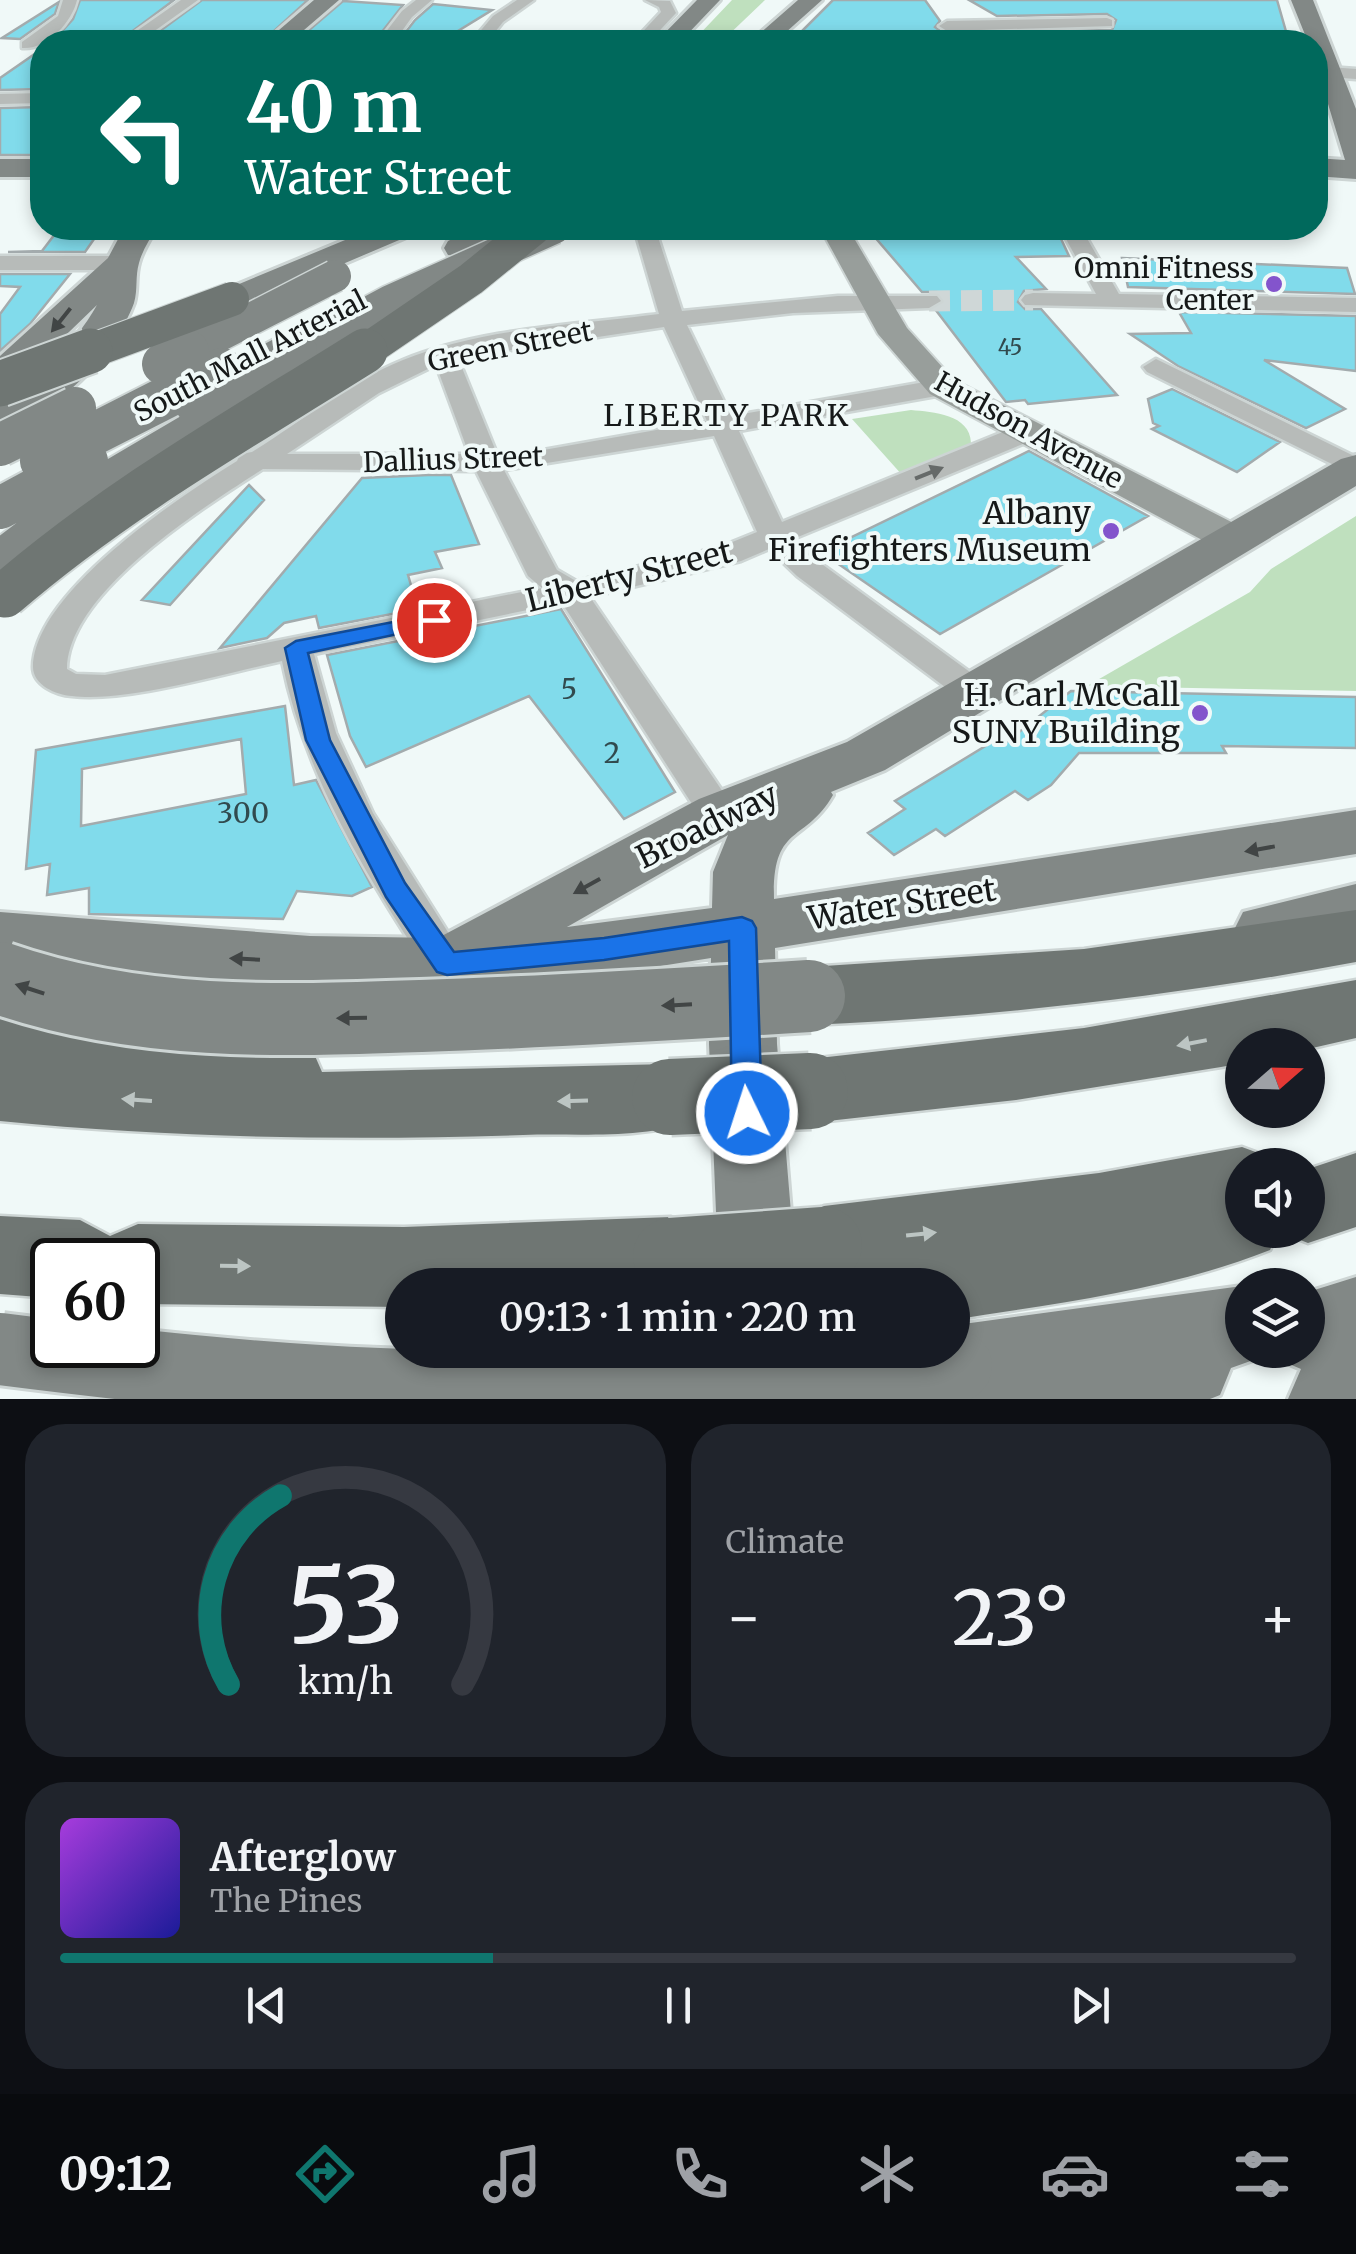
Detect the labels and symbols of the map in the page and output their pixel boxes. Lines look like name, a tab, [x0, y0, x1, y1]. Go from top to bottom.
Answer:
place label: Omni Fitness Center	[1074, 250, 1254, 318]
marker: Omni Fitness Center	[1263, 273, 1285, 295]
street label: South Mall Arterial	[128, 282, 373, 430]
one-way arrow	[51, 308, 72, 333]
street label: Green Street	[425, 312, 595, 380]
house number: 45	[998, 333, 1022, 361]
street label: Hudson Avenue	[929, 363, 1129, 497]
district label: LIBERTY PARK	[603, 396, 851, 434]
street label: Dallius Street	[362, 438, 544, 480]
one-way arrow	[915, 465, 944, 481]
place label: Albany Firefighters Museum	[768, 493, 1091, 570]
marker: Albany Firefighters Museum	[1100, 520, 1122, 542]
street label: Liberty Street	[522, 531, 737, 621]
pin	[392, 578, 477, 663]
house number: 5	[561, 671, 577, 707]
place label: H. Carl McCall SUNY Building	[952, 675, 1180, 752]
marker: H. Carl McCall SUNY Building	[1189, 702, 1211, 724]
house number: 2	[604, 735, 620, 771]
street label: Broadway	[630, 774, 785, 877]
house number: 300	[217, 795, 269, 831]
one-way arrow	[1244, 842, 1275, 857]
street label: Water Street	[804, 869, 999, 939]
one-way arrow	[573, 877, 602, 894]
one-way arrow	[228, 951, 260, 967]
one-way arrow	[15, 980, 45, 995]
one-way arrow	[660, 997, 692, 1013]
one-way arrow	[336, 1010, 368, 1026]
north arrow	[1225, 1028, 1325, 1128]
one-way arrow	[1176, 1035, 1207, 1051]
position arrow	[695, 1061, 799, 1165]
one-way arrow	[121, 1092, 153, 1108]
one-way arrow	[556, 1093, 588, 1109]
one-way arrow	[906, 1226, 937, 1242]
speed limit sign: 60	[30, 1238, 160, 1368]
one-way arrow	[219, 1259, 251, 1275]

